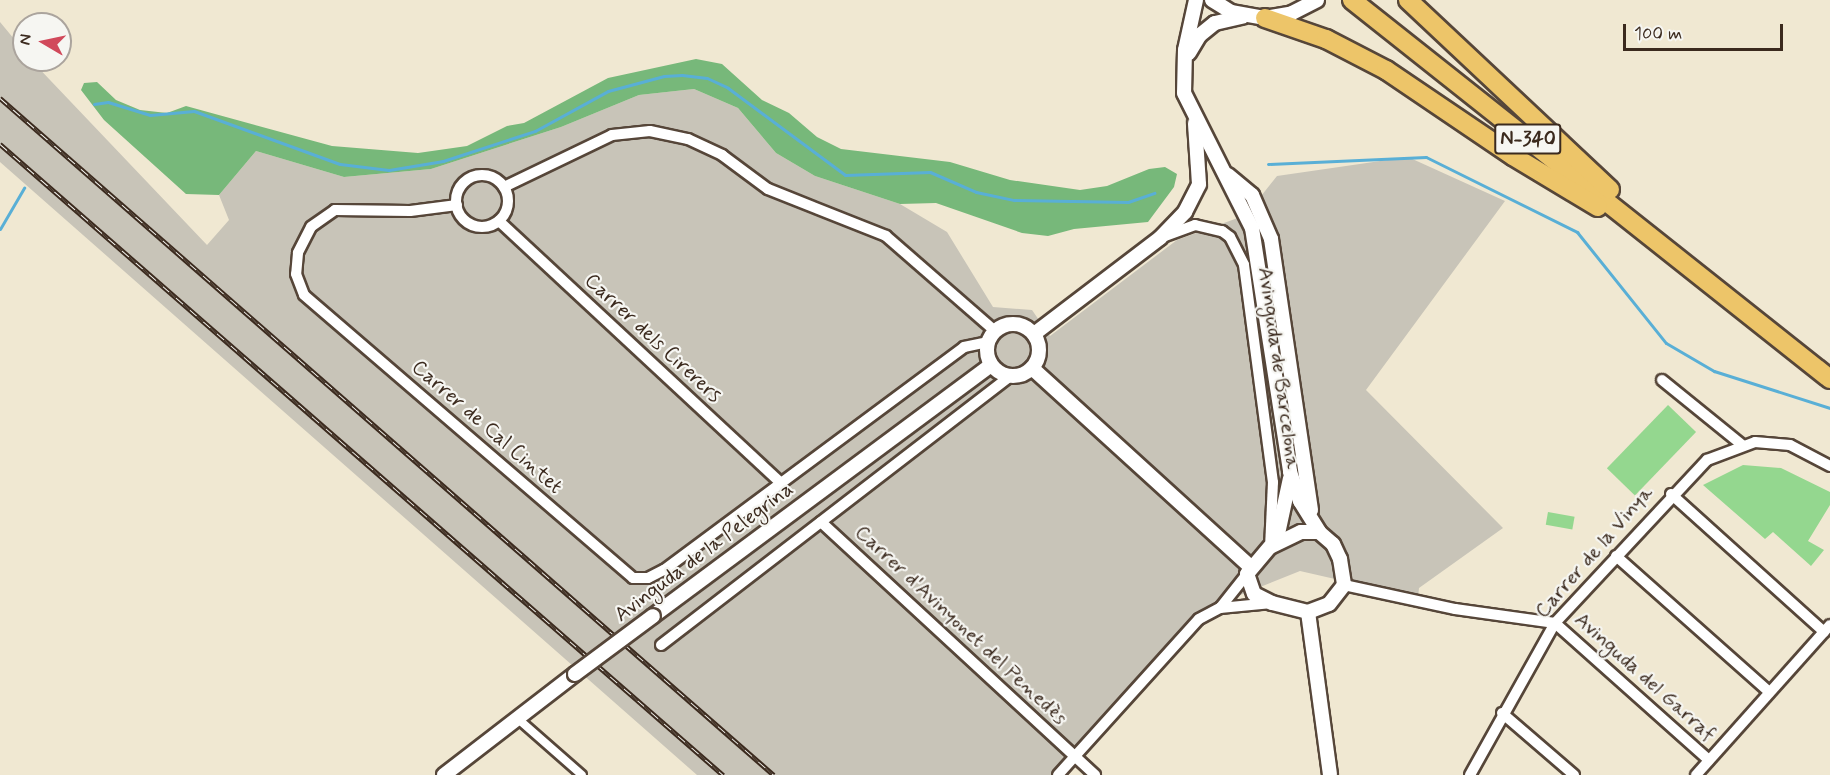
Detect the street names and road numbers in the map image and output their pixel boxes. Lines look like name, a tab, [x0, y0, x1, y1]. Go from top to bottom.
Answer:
road number: N-340	[1494, 122, 1562, 156]
street label: Carrer dels Cirerers	[578, 267, 728, 409]
street label: Avinguda de Barcelona	[1253, 268, 1305, 468]
street label: Carrer de Cal Cintet	[406, 354, 568, 500]
street label: Avinguda de la Pelegrina	[610, 477, 798, 627]
street label: Carrer de la Vinya	[1530, 481, 1658, 623]
street label: Carrer d'Avinyonet del Penedès	[852, 522, 1070, 728]
street label: Avinguda del Garraf	[1570, 608, 1720, 746]

